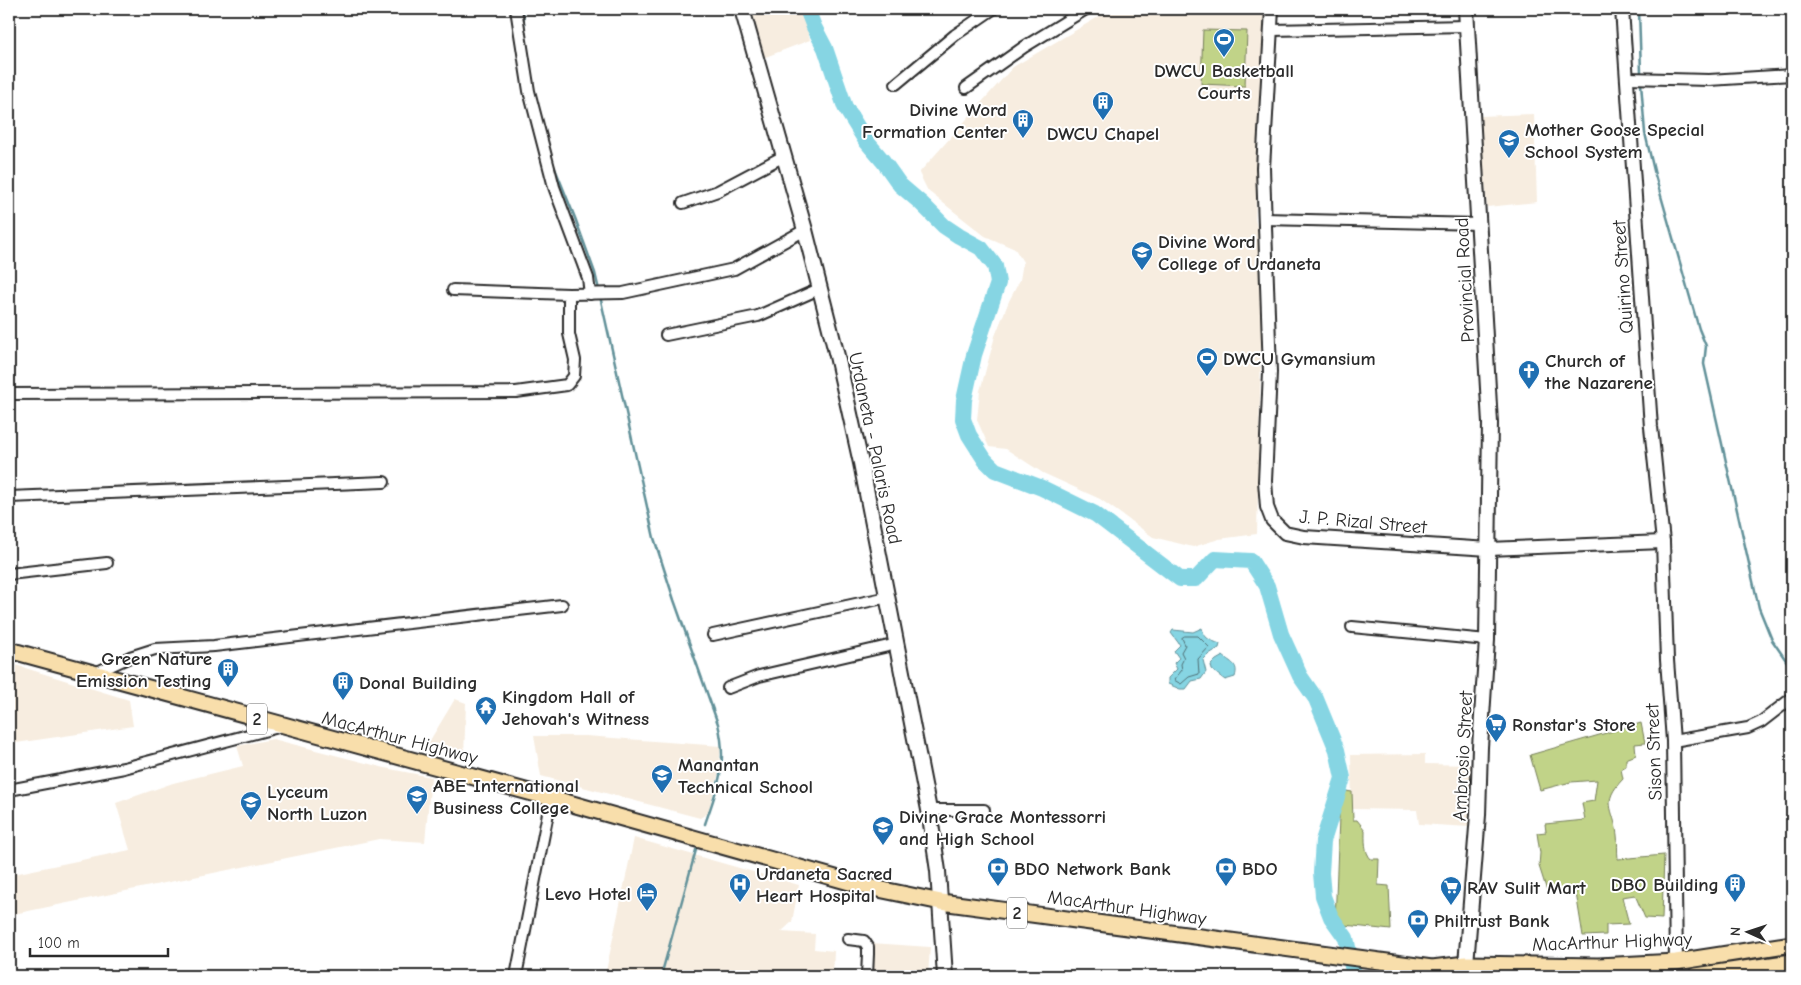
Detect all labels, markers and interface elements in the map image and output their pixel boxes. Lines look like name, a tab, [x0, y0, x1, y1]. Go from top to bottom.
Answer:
sports icon: DWCU Basketball Courts	[1212, 27, 1236, 58]
place label: DWCU Basketball Courts	[1154, 60, 1294, 104]
building icon: DWCU Chapel	[1091, 90, 1115, 121]
place label: Divine Word Formation Center	[862, 99, 1007, 143]
building icon: Divine Word Formation Center	[1011, 108, 1035, 139]
place label: Mother Goose Special School System	[1525, 119, 1705, 163]
place label: DWCU Chapel	[1047, 123, 1159, 145]
school or university icon: Mother Goose Special School System	[1497, 128, 1521, 159]
street label: Provincial Road	[1451, 217, 1479, 343]
street label: Quirino Street	[1608, 219, 1638, 334]
place label: Divine Word College of Urdaneta	[1158, 231, 1321, 275]
school or university icon: Divine Word College of Urdaneta	[1130, 240, 1154, 271]
sports icon: DWCU Gymansium	[1195, 346, 1219, 377]
place label: DWCU Gymansium	[1223, 348, 1376, 370]
street label: Urdaneta - Palaris Road	[844, 350, 906, 546]
place label: Church of the Nazarene	[1544, 350, 1653, 394]
church icon: Church of the Nazarene	[1517, 359, 1541, 390]
street label: J. P. Rizal Street	[1298, 505, 1428, 539]
place label: Green Nature Emission Testing	[76, 648, 212, 692]
building icon: Green Nature Emission Testing	[216, 657, 240, 688]
building icon: Donal Building	[331, 670, 355, 701]
place label: Donal Building	[359, 672, 478, 694]
place label: Kingdom Hall of Jehovah's Witness	[502, 686, 649, 730]
street label: Ambrosio Street	[1449, 690, 1477, 822]
temple icon: Kingdom Hall of Jehovah's Witness	[474, 695, 498, 726]
street label: Sison Street	[1641, 702, 1667, 801]
road number: 2	[247, 704, 267, 734]
street label: MacArthur Highway	[319, 707, 480, 769]
supermarket icon: Ronstar's Store	[1484, 712, 1508, 743]
place label: Ronstar's Store	[1512, 714, 1636, 736]
place label: Manantan Technical School	[678, 754, 813, 798]
school or university icon: Manantan Technical School	[650, 763, 674, 794]
place label: ABE International Business College	[433, 775, 579, 819]
place label: Lyceum North Luzon	[267, 781, 367, 825]
school or university icon: ABE International Business College	[405, 784, 429, 815]
school or university icon: Lyceum North Luzon	[239, 790, 263, 821]
place label: Divine Grace Montessorri and High School	[899, 806, 1106, 850]
school or university icon: Divine Grace Montessorri and High School	[871, 815, 895, 846]
bank icon: BDO Network Bank	[986, 856, 1010, 887]
bank icon: BDO	[1214, 856, 1238, 887]
place label: BDO Network Bank	[1014, 858, 1171, 880]
place label: BDO	[1242, 858, 1278, 880]
place label: Urdaneta Sacred Heart Hospital	[756, 863, 893, 907]
hospital icon: Urdaneta Sacred Heart Hospital	[728, 872, 752, 903]
building icon: DBO Building	[1723, 872, 1747, 903]
place label: DBO Building	[1611, 874, 1719, 896]
supermarket icon: RAV Sulit Mart	[1439, 875, 1463, 906]
place label: RAV Sulit Mart	[1467, 877, 1586, 899]
hotel icon: Levo Hotel	[635, 881, 659, 912]
place label: Levo Hotel	[545, 883, 631, 905]
street label: MacArthur Highway	[1046, 886, 1208, 930]
road number: 2	[1007, 898, 1027, 928]
bank icon: Philtrust Bank	[1406, 908, 1430, 939]
north arrow	[1724, 908, 1774, 958]
place label: Philtrust Bank	[1434, 910, 1550, 932]
scale bar	[30, 925, 168, 957]
text: N	[1727, 926, 1744, 936]
street label: MacArthur Highway	[1532, 928, 1693, 956]
text: 100 m	[38, 934, 80, 952]

